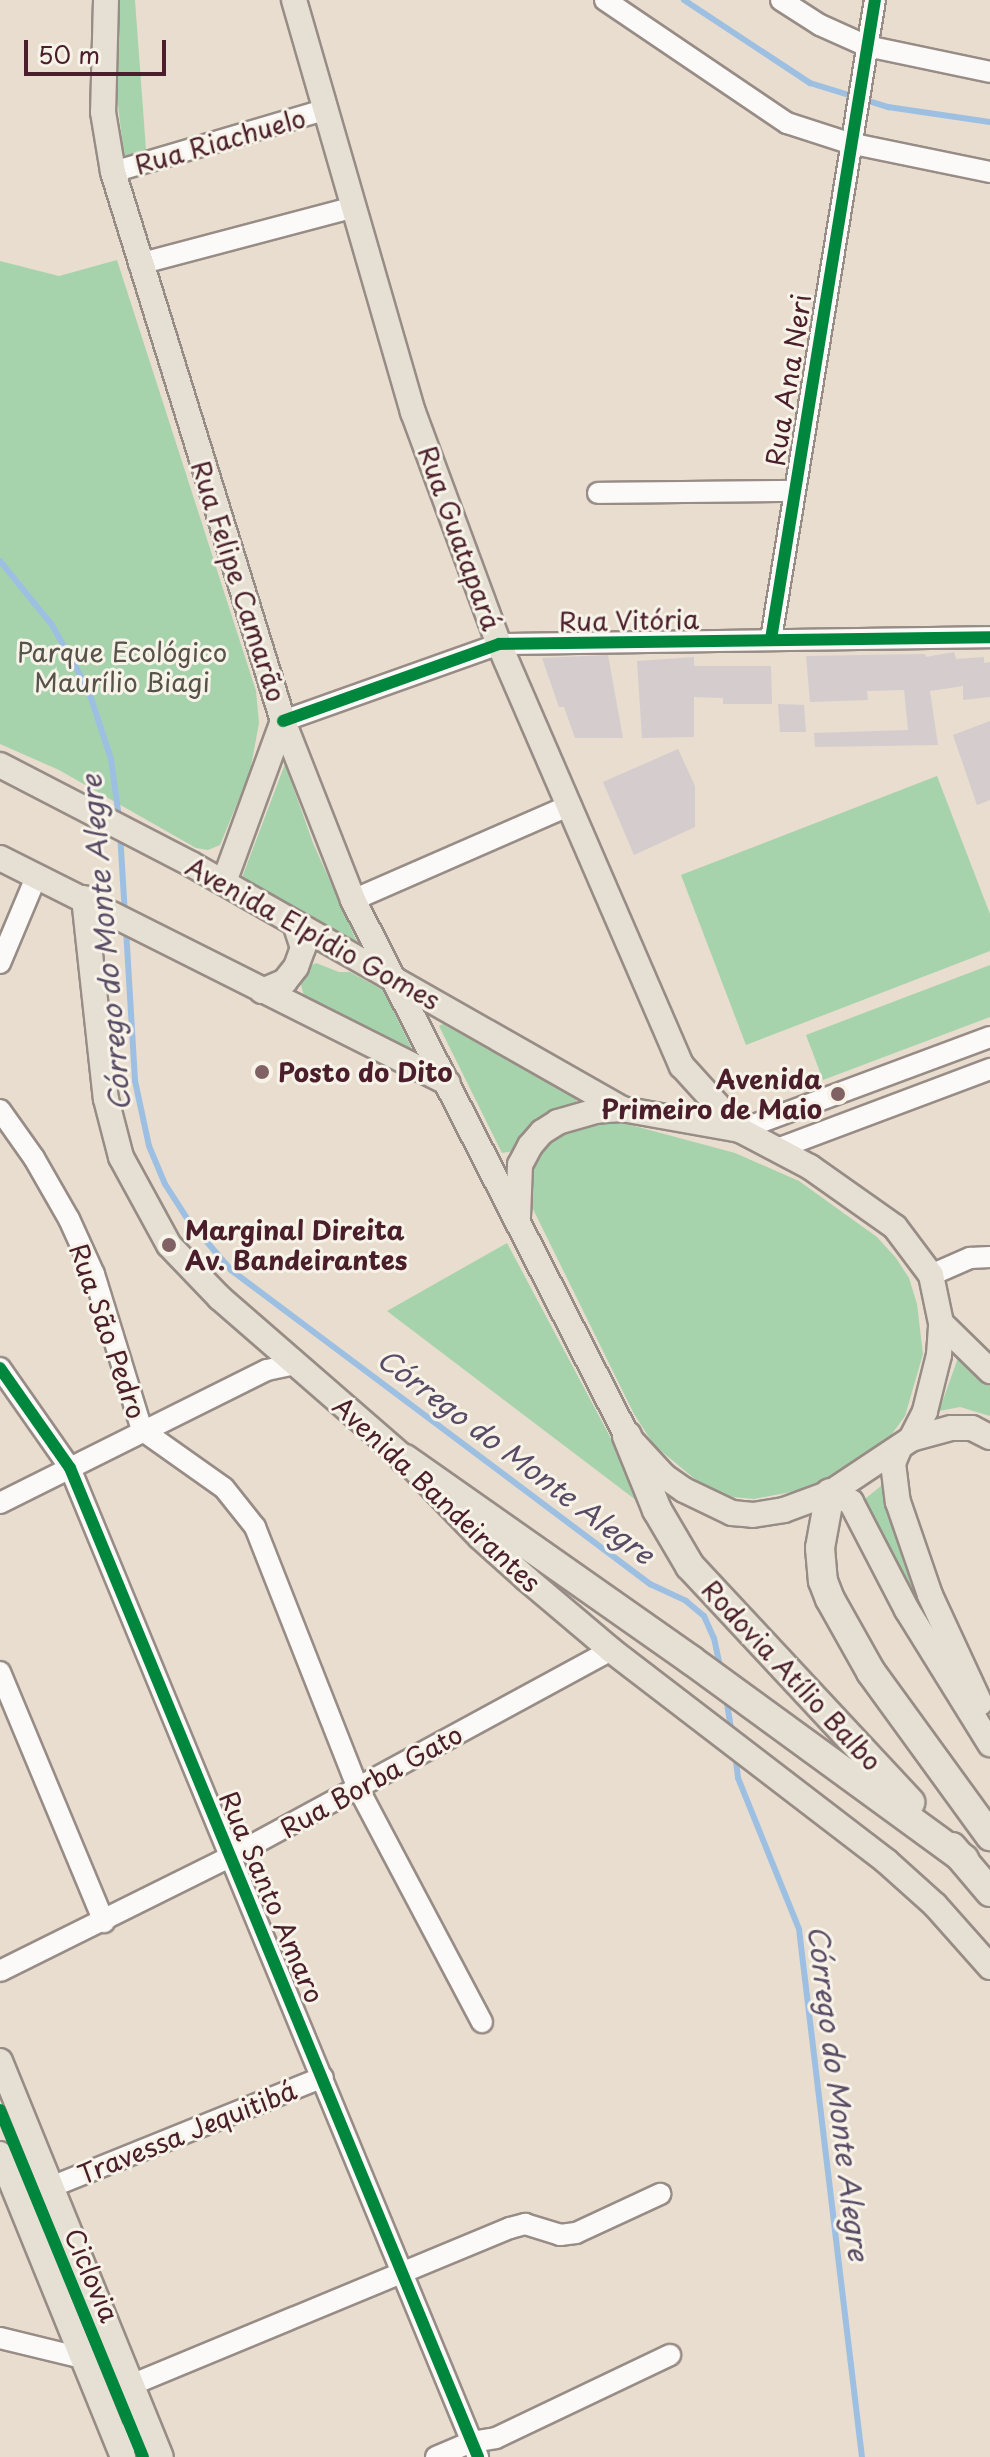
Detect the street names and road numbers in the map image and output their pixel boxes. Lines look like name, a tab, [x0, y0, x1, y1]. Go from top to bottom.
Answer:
street label: Rua Riachuelo	[130, 102, 310, 180]
street label: Rua Ana Neri	[759, 293, 817, 467]
street label: Rua Guatapará	[412, 441, 508, 635]
street label: Rua Felipe Camarão	[185, 455, 293, 707]
street label: Rua Vitória	[558, 603, 700, 637]
street label: Avenida Elpídio Gomes	[181, 851, 445, 1015]
street label: Rua São Pedro	[63, 1239, 153, 1423]
street label: Avenida Bandeirantes	[327, 1390, 547, 1598]
street label: Rodovia Atílio Balbo	[695, 1572, 889, 1778]
street label: Rua Borba Gato	[274, 1718, 468, 1844]
street label: Rua Santo Amaro	[214, 1788, 330, 2006]
street label: Travessa Jequitibá	[74, 2074, 300, 2190]
street label: Ciclovia	[58, 2223, 126, 2327]

